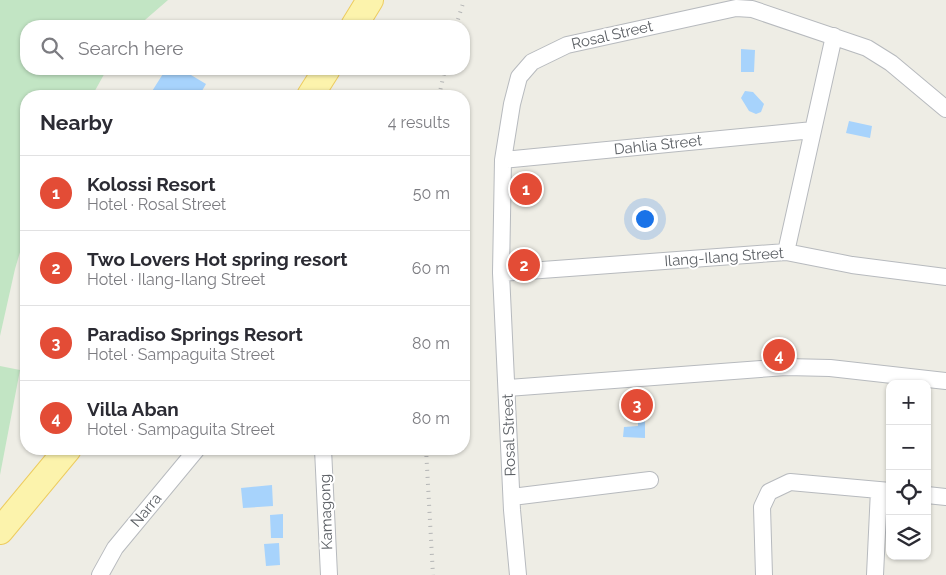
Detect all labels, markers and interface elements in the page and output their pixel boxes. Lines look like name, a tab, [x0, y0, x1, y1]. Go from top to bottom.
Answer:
street label: Rosal Street	[570, 17, 654, 53]
search box	[20, 20, 470, 75]
icon: search	[38, 34, 66, 62]
text: Search here	[78, 37, 184, 59]
text: Nearby	[40, 110, 113, 135]
text: 4 results	[388, 113, 450, 132]
street label: Dahlia Street	[613, 131, 703, 159]
pin: 1	[510, 170, 542, 208]
text: Kolossi Resort	[87, 173, 216, 195]
text: 1	[52, 184, 60, 203]
text: 50 m	[413, 184, 450, 203]
text: Hotel · Rosal Street	[87, 195, 226, 214]
your location	[632, 206, 658, 232]
street label: Ilang-Ilang Street	[664, 244, 784, 270]
pin: 2	[508, 246, 540, 284]
text: Two Lovers Hot spring resort	[87, 248, 348, 270]
text: 2	[51, 259, 61, 278]
text: 60 m	[412, 259, 450, 278]
text: Hotel · Ilang-Ilang Street	[87, 270, 265, 289]
text: Paradiso Springs Resort	[87, 323, 303, 345]
text: 3	[52, 334, 60, 353]
text: 80 m	[412, 334, 450, 353]
pin: 4	[763, 336, 795, 374]
text: Hotel · Sampaguita Street	[87, 345, 275, 364]
map controls	[886, 380, 931, 560]
button: +	[886, 380, 931, 425]
pin: 3	[621, 386, 653, 424]
street label: Rosal Street	[499, 393, 519, 477]
text: Villa Aban	[87, 398, 179, 420]
text: 4	[51, 409, 61, 428]
text: 80 m	[412, 409, 450, 428]
text: Hotel · Sampaguita Street	[87, 420, 275, 439]
button: −	[886, 425, 931, 470]
button: locate	[886, 470, 931, 515]
street label: Kamagong	[316, 474, 336, 550]
street label: Narra	[127, 490, 165, 530]
button: layers	[886, 515, 931, 560]

